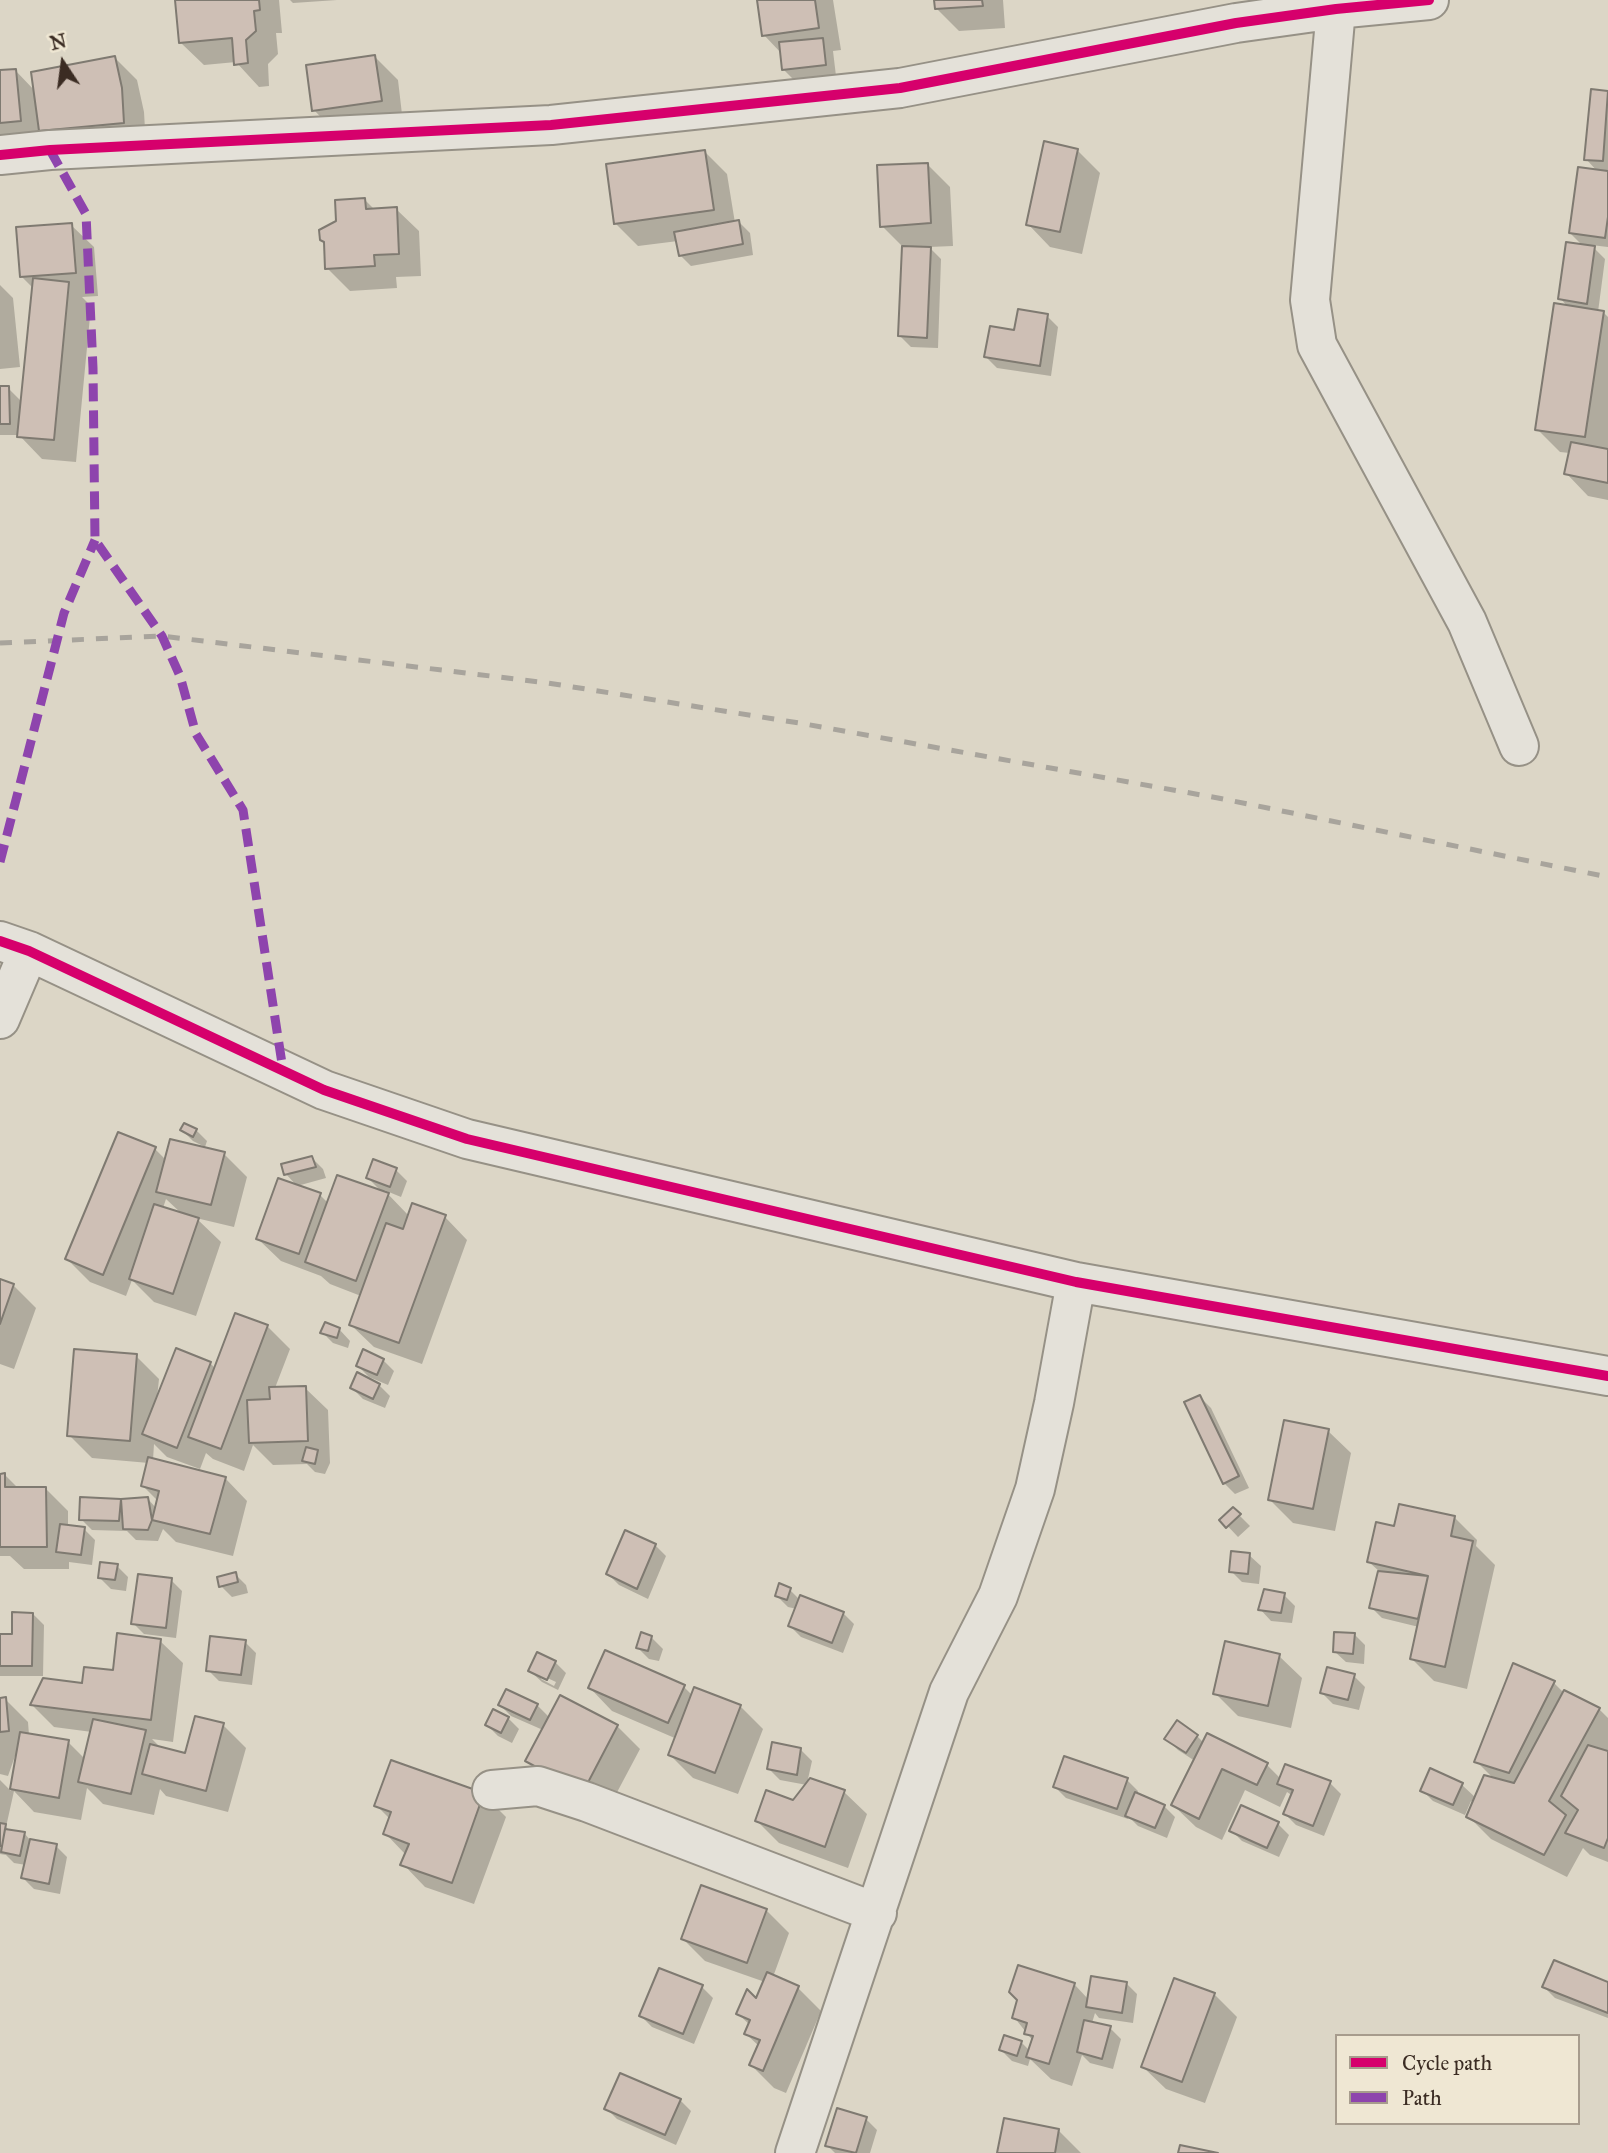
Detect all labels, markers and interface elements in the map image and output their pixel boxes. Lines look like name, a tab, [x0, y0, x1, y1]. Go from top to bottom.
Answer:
north arrow	[28, 28, 98, 98]
text: N	[48, 29, 69, 55]
legend	[1335, 2034, 1580, 2125]
text: Cycle path	[1402, 2050, 1492, 2076]
text: Path	[1402, 2085, 1442, 2111]

